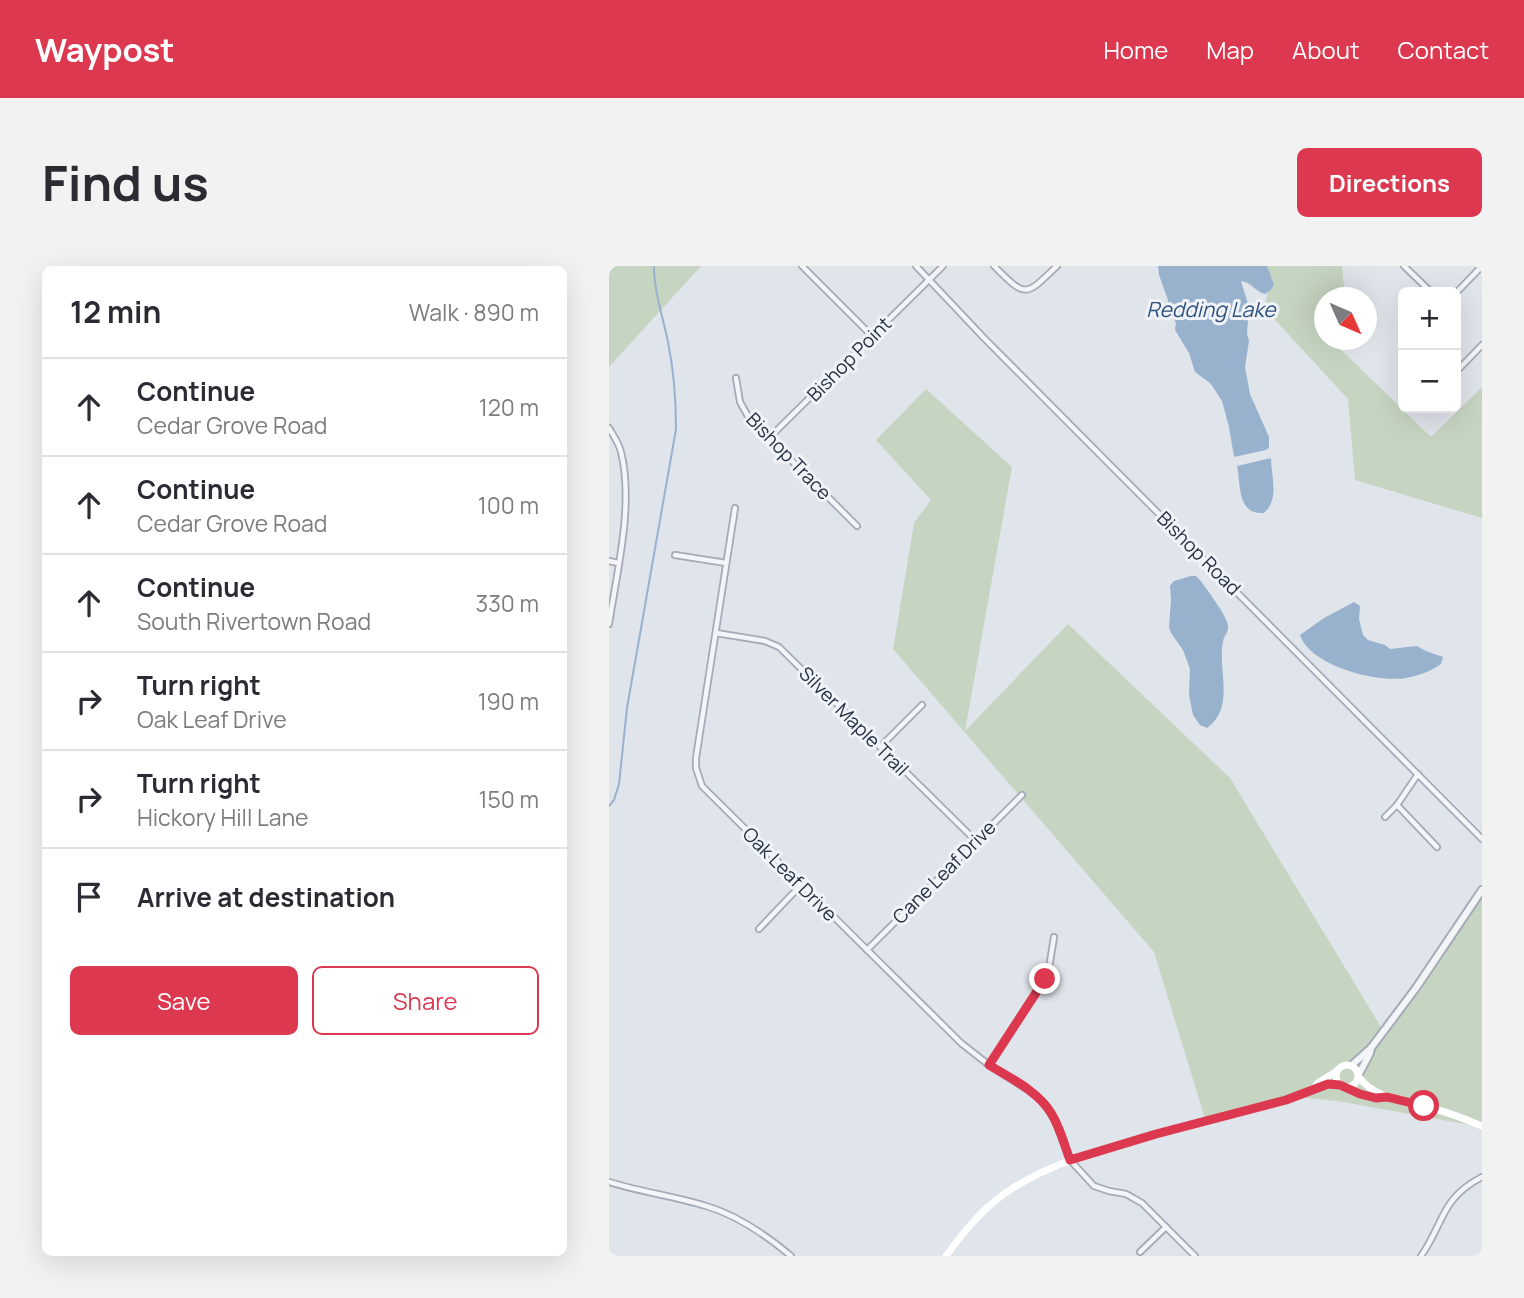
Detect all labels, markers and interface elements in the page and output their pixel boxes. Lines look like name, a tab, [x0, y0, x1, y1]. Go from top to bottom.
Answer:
text: Waypost	[35, 27, 175, 72]
text: Home	[1103, 33, 1168, 66]
text: Map	[1206, 33, 1254, 66]
text: About	[1292, 33, 1360, 66]
text: Contact	[1398, 33, 1489, 66]
button: Directions	[1297, 148, 1482, 217]
text: Find us	[42, 149, 209, 216]
north arrow	[1314, 287, 1377, 350]
map controls	[1398, 287, 1461, 413]
button: +	[1398, 287, 1461, 350]
text: 12 min	[70, 291, 161, 332]
water label: Redding Lake	[1146, 295, 1277, 323]
text: Walk · 890 m	[409, 296, 539, 328]
street label: Bishop Point	[801, 311, 897, 407]
button: −	[1398, 350, 1461, 413]
text: Continue	[137, 373, 255, 409]
icon: ahead	[70, 388, 108, 426]
text: 120 m	[479, 391, 539, 423]
street label: Bishop Trace	[741, 407, 837, 505]
text: Cedar Grove Road	[137, 409, 327, 441]
text: Continue	[137, 471, 255, 507]
icon: ahead	[70, 486, 108, 524]
text: 100 m	[478, 489, 539, 521]
street label: Bishop Road	[1151, 505, 1247, 601]
text: Cedar Grove Road	[137, 507, 327, 539]
text: Continue	[137, 569, 255, 605]
icon: ahead	[70, 584, 108, 622]
text: 330 m	[475, 587, 539, 619]
text: South Rivertown Road	[137, 605, 371, 637]
street label: Silver Maple Trail	[794, 661, 914, 781]
text: Turn right	[137, 667, 261, 703]
icon: right	[70, 682, 108, 720]
text: 190 m	[478, 685, 539, 717]
text: Oak Leaf Drive	[137, 703, 287, 735]
text: Turn right	[137, 765, 261, 801]
icon: right	[70, 780, 108, 818]
text: 150 m	[479, 783, 539, 815]
text: Hickory Hill Lane	[137, 801, 309, 833]
street label: Cane Leaf Drive	[887, 815, 1001, 929]
street label: Oak Leaf Drive	[737, 821, 843, 927]
icon: arrive	[70, 878, 108, 916]
text: Arrive at destination	[137, 879, 395, 915]
route end	[1029, 963, 1060, 994]
button: Save	[70, 966, 298, 1035]
button: Share	[312, 966, 539, 1035]
route start	[1408, 1090, 1439, 1121]

